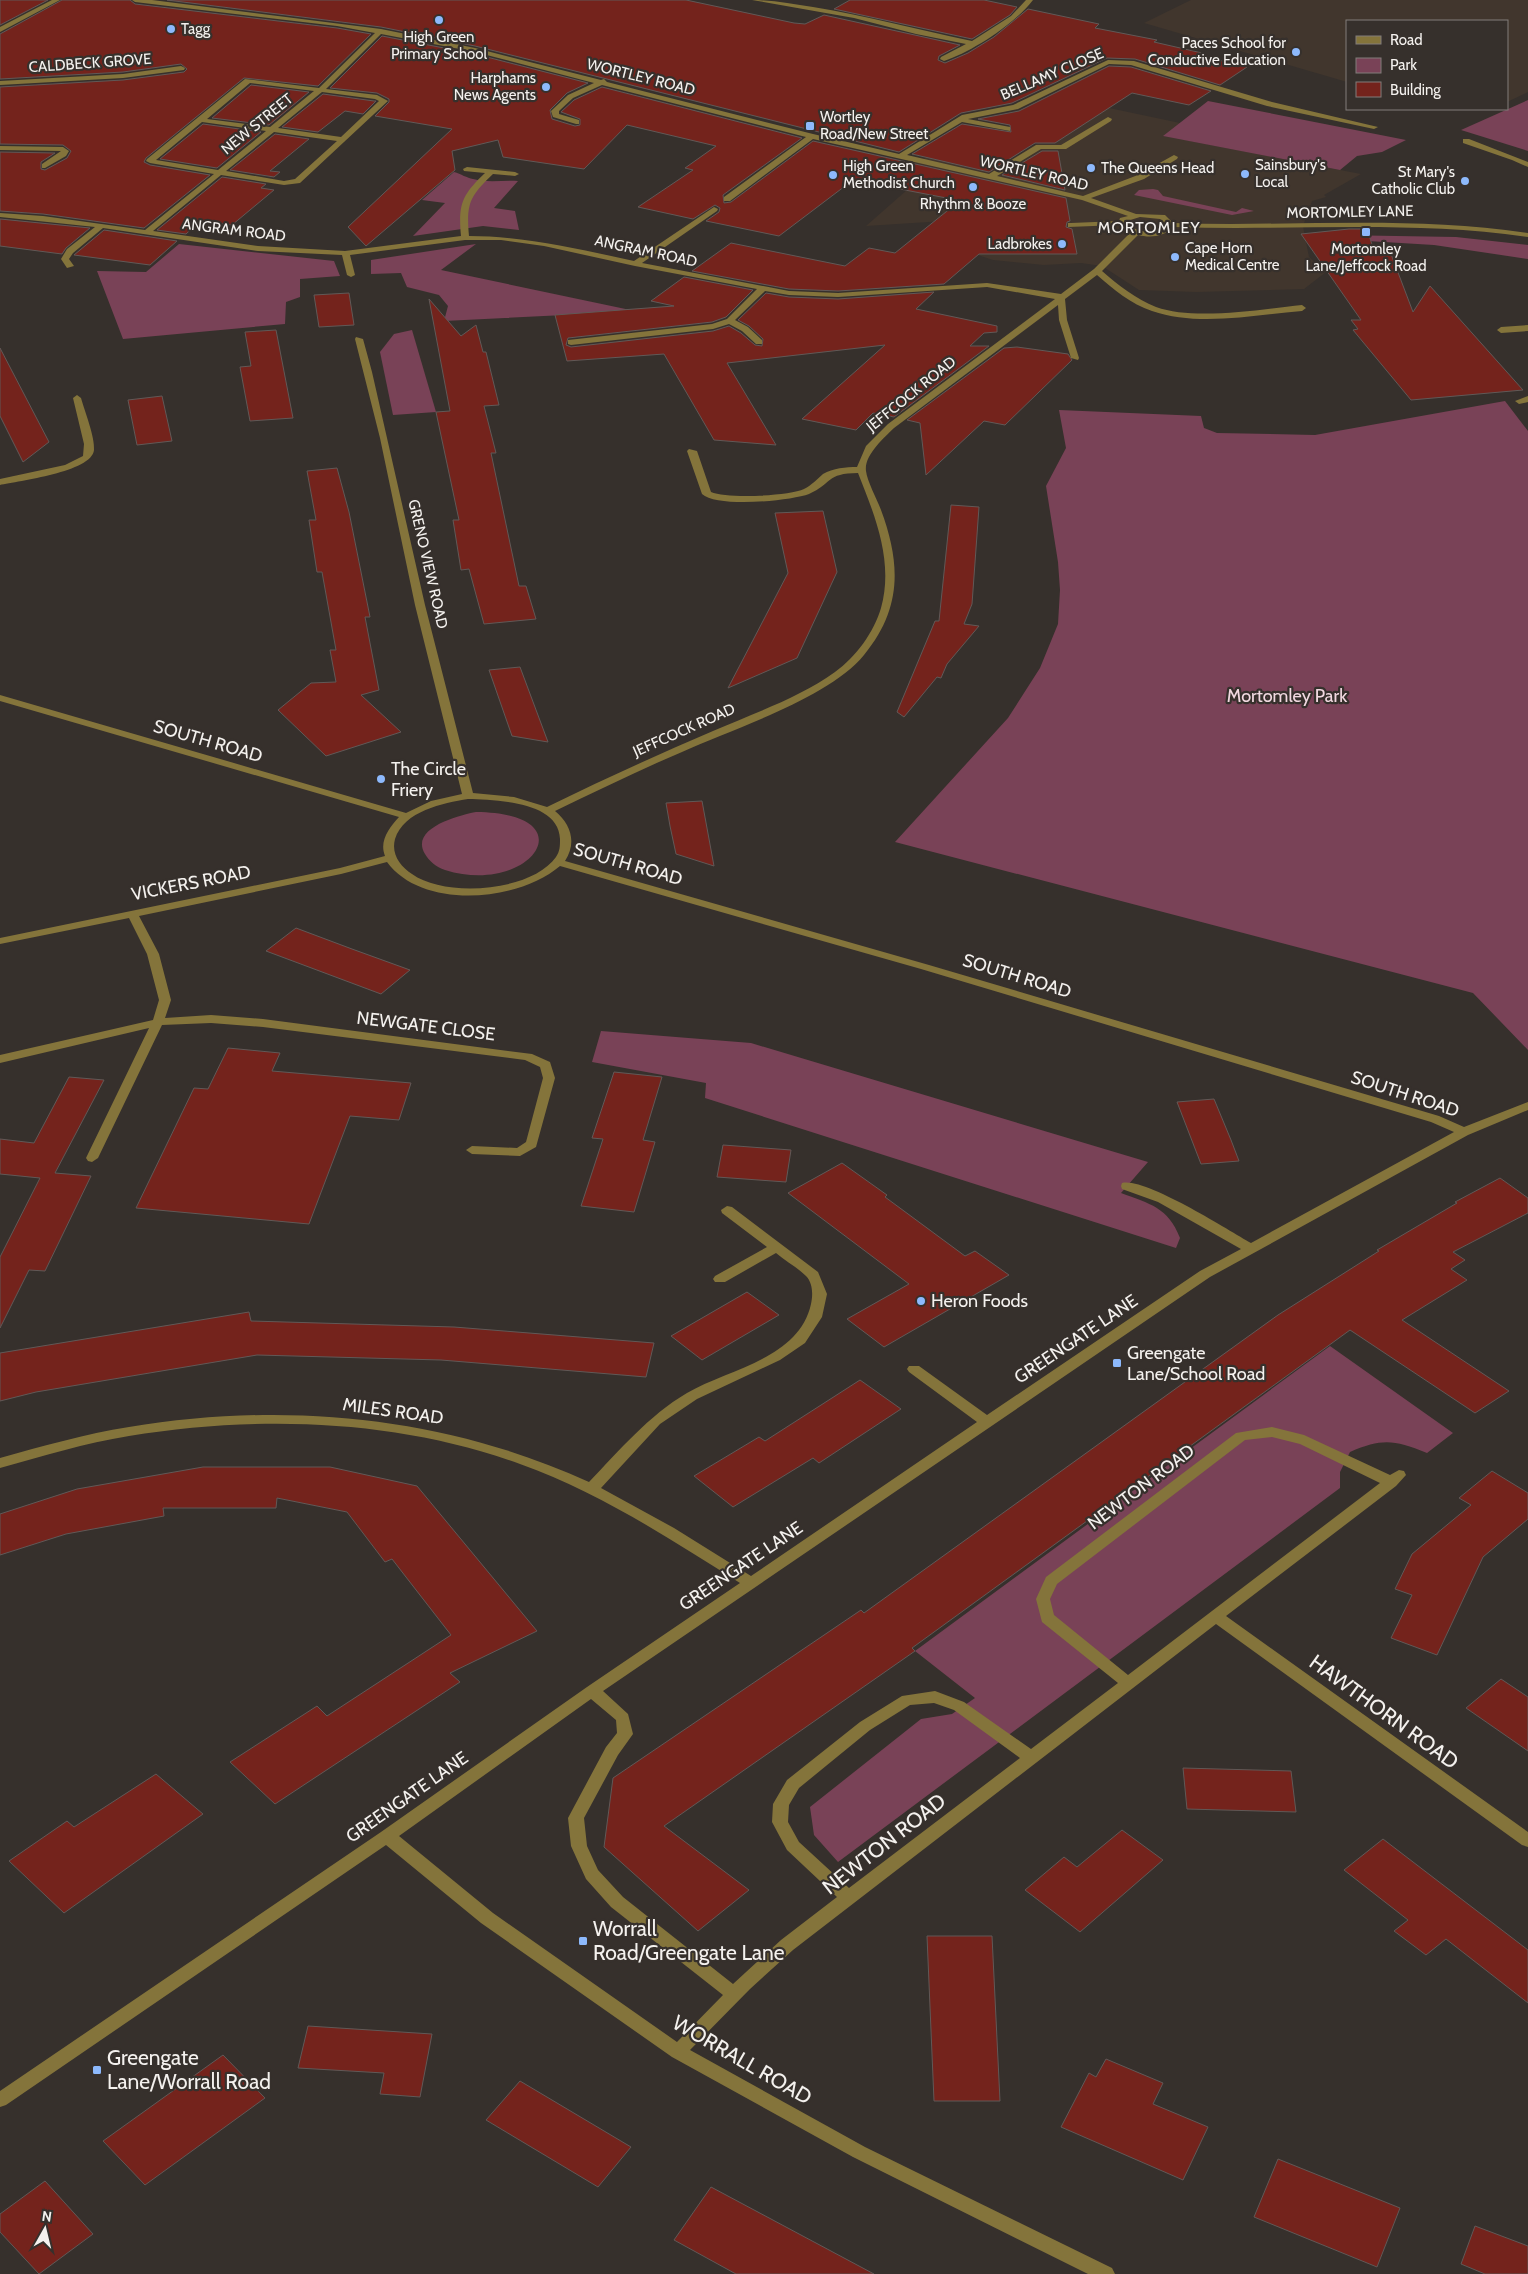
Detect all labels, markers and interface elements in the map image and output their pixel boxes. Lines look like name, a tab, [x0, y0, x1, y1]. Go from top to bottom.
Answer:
marker: High Green Primary School	[433, 14, 445, 26]
place label: Tagg	[181, 20, 211, 38]
legend	[1346, 20, 1508, 110]
marker: Tagg	[165, 23, 177, 35]
place label: High Green Primary School	[391, 28, 488, 63]
text: Road	[1390, 31, 1423, 49]
place label: Paces School for Conductive Education	[1148, 34, 1286, 69]
street label: BELLAMY CLOSE	[998, 44, 1106, 104]
marker: Paces School for Conductive Education	[1290, 46, 1302, 58]
street label: CALDBECK GROVE	[28, 50, 152, 76]
street label: WORTLEY ROAD	[585, 55, 697, 99]
text: Park	[1390, 56, 1417, 74]
place label: Harphams News Agents	[454, 69, 536, 104]
marker: Harphams News Agents	[540, 81, 552, 93]
text: Building	[1390, 81, 1441, 99]
street label: NEW STREET	[218, 90, 296, 158]
place label: Wortley Road/New Street	[820, 108, 928, 143]
marker: Wortley Road/New Street	[804, 120, 816, 132]
street label: WORTLEY ROAD	[978, 152, 1090, 194]
place label: Sainsbury's Local	[1255, 156, 1326, 191]
place label: High Green Methodist Church	[843, 157, 955, 192]
place label: The Queens Head	[1101, 159, 1214, 177]
marker: The Queens Head	[1085, 162, 1097, 174]
place label: St Mary's Catholic Club	[1371, 163, 1455, 198]
marker: Sainsbury's Local	[1239, 168, 1251, 180]
marker: High Green Methodist Church	[827, 169, 839, 181]
marker: St Mary's Catholic Club	[1459, 175, 1471, 187]
marker: Rhythm & Booze	[967, 181, 979, 193]
place label: Rhythm & Booze	[920, 195, 1027, 213]
street label: MORTOMLEY LANE	[1286, 202, 1414, 222]
street label: ANGRAM ROAD	[181, 215, 287, 245]
district label: MORTOMLEY	[1098, 218, 1200, 237]
marker: Mortomley Lane/Jeffcock Road	[1360, 226, 1372, 238]
street label: ANGRAM ROAD	[593, 231, 699, 271]
place label: Ladbrokes	[988, 235, 1052, 253]
marker: Ladbrokes	[1056, 238, 1068, 250]
place label: Cape Horn Medical Centre	[1185, 239, 1280, 274]
place label: Mortomley Lane/Jeffcock Road	[1305, 240, 1427, 275]
marker: Cape Horn Medical Centre	[1169, 251, 1181, 263]
street label: JEFFCOCK ROAD	[862, 352, 959, 436]
street label: GRENO VIEW ROAD	[404, 497, 452, 631]
park label: Mortomley Park	[1227, 685, 1348, 707]
street label: JEFFCOCK ROAD	[629, 699, 738, 761]
street label: SOUTH ROAD	[151, 715, 265, 767]
place label: The Circle Friery	[391, 758, 466, 801]
marker: The Circle Friery	[375, 773, 387, 785]
street label: SOUTH ROAD	[571, 838, 685, 890]
street label: VICKERS ROAD	[130, 861, 252, 905]
street label: SOUTH ROAD	[960, 949, 1074, 1003]
street label: NEWGATE CLOSE	[355, 1007, 497, 1045]
street label: SOUTH ROAD	[1348, 1066, 1462, 1122]
place label: Heron Foods	[931, 1290, 1028, 1312]
street label: GREENGATE LANE	[1010, 1290, 1142, 1388]
marker: Heron Foods	[915, 1295, 927, 1307]
place label: Greengate Lane/School Road	[1127, 1342, 1265, 1385]
marker: Greengate Lane/School Road	[1111, 1357, 1123, 1369]
street label: MILES ROAD	[341, 1393, 445, 1429]
street label: NEWTON ROAD	[1083, 1440, 1199, 1534]
street label: GREENGATE LANE	[675, 1517, 807, 1615]
street label: HAWTHORN ROAD	[1305, 1649, 1464, 1774]
street label: GREENGATE LANE	[342, 1747, 472, 1847]
street label: NEWTON ROAD	[817, 1788, 950, 1899]
place label: Worrall Road/Greengate Lane	[593, 1916, 785, 1965]
marker: Worrall Road/Greengate Lane	[577, 1935, 589, 1947]
street label: WORRALL ROAD	[668, 2010, 816, 2110]
place label: Greengate Lane/Worrall Road	[107, 2045, 271, 2094]
marker: Greengate Lane/Worrall Road	[91, 2064, 103, 2076]
north arrow	[20, 2204, 70, 2254]
text: N	[41, 2207, 53, 2226]

